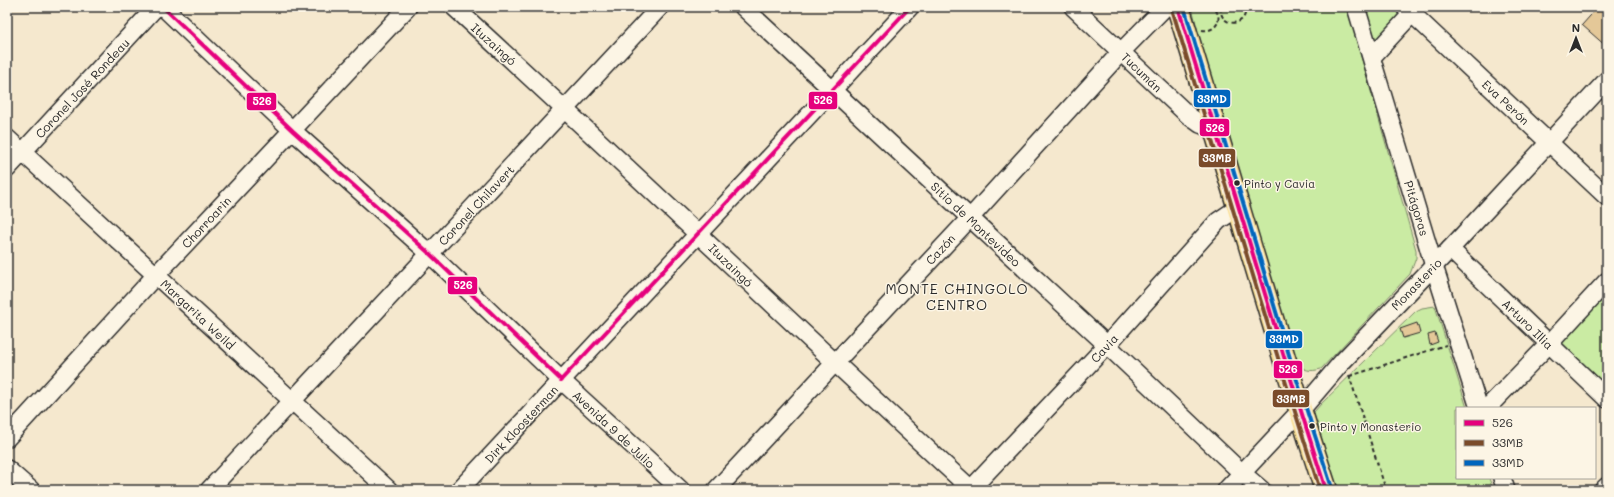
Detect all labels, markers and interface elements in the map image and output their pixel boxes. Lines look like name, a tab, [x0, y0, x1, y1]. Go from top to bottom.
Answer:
north arrow	[1556, 18, 1596, 58]
street label: Ituzaingó	[468, 19, 520, 69]
text: N	[1572, 20, 1580, 35]
street label: Coronel José Rondeau	[31, 35, 133, 141]
street label: Tucumán	[1118, 49, 1166, 95]
street label: Eva Perón	[1479, 76, 1533, 128]
line badge: 33MD	[1193, 89, 1231, 108]
line badge: 526	[808, 91, 838, 110]
text: 33MD	[1197, 91, 1227, 106]
line badge: 526	[246, 92, 277, 111]
text: 526	[813, 92, 833, 107]
text: 526	[252, 93, 272, 108]
line badge: 526	[1199, 118, 1230, 137]
text: 526	[1205, 120, 1225, 135]
line badge: 33MB	[1198, 148, 1236, 168]
text: 33MB	[1202, 150, 1232, 165]
street label: Coronel Chilavert	[435, 161, 517, 249]
place label: Pinto y Cavia	[1244, 176, 1315, 191]
street label: Sitio de Montevideo	[928, 178, 1024, 270]
marker: Pinto y Cavia	[1232, 178, 1242, 188]
street label: Pitágoras	[1401, 178, 1433, 238]
street label: Chorroarin	[178, 193, 234, 251]
street label: Cazón	[922, 230, 958, 268]
street label: Ituzaingó	[705, 240, 757, 290]
street label: Monasterio	[1387, 255, 1445, 313]
street label: Margarita Weild	[157, 275, 239, 353]
line badge: 526	[447, 276, 478, 295]
text: 526	[453, 277, 473, 292]
district label: MONTE CHINGOLO CENTRO	[885, 279, 1029, 314]
street label: Arturo Illia	[1499, 295, 1557, 353]
street label: Cavia	[1087, 330, 1121, 366]
line badge: 33MD	[1265, 330, 1303, 349]
text: 33MD	[1269, 331, 1299, 346]
line badge: 526	[1273, 360, 1303, 379]
text: 526	[1278, 361, 1298, 376]
street label: Dirk Kloosterman	[481, 382, 561, 466]
street label: Avenida 9 de Julio	[569, 387, 659, 471]
line badge: 33MB	[1272, 389, 1310, 408]
text: 33MB	[1276, 391, 1306, 406]
legend	[1456, 407, 1596, 479]
text: 526	[1492, 414, 1513, 430]
place label: Pinto y Monasterio	[1320, 419, 1421, 434]
marker: Pinto y Monasterio	[1307, 421, 1317, 431]
text: 33MB	[1492, 434, 1523, 450]
text: 33MD	[1492, 454, 1524, 470]

